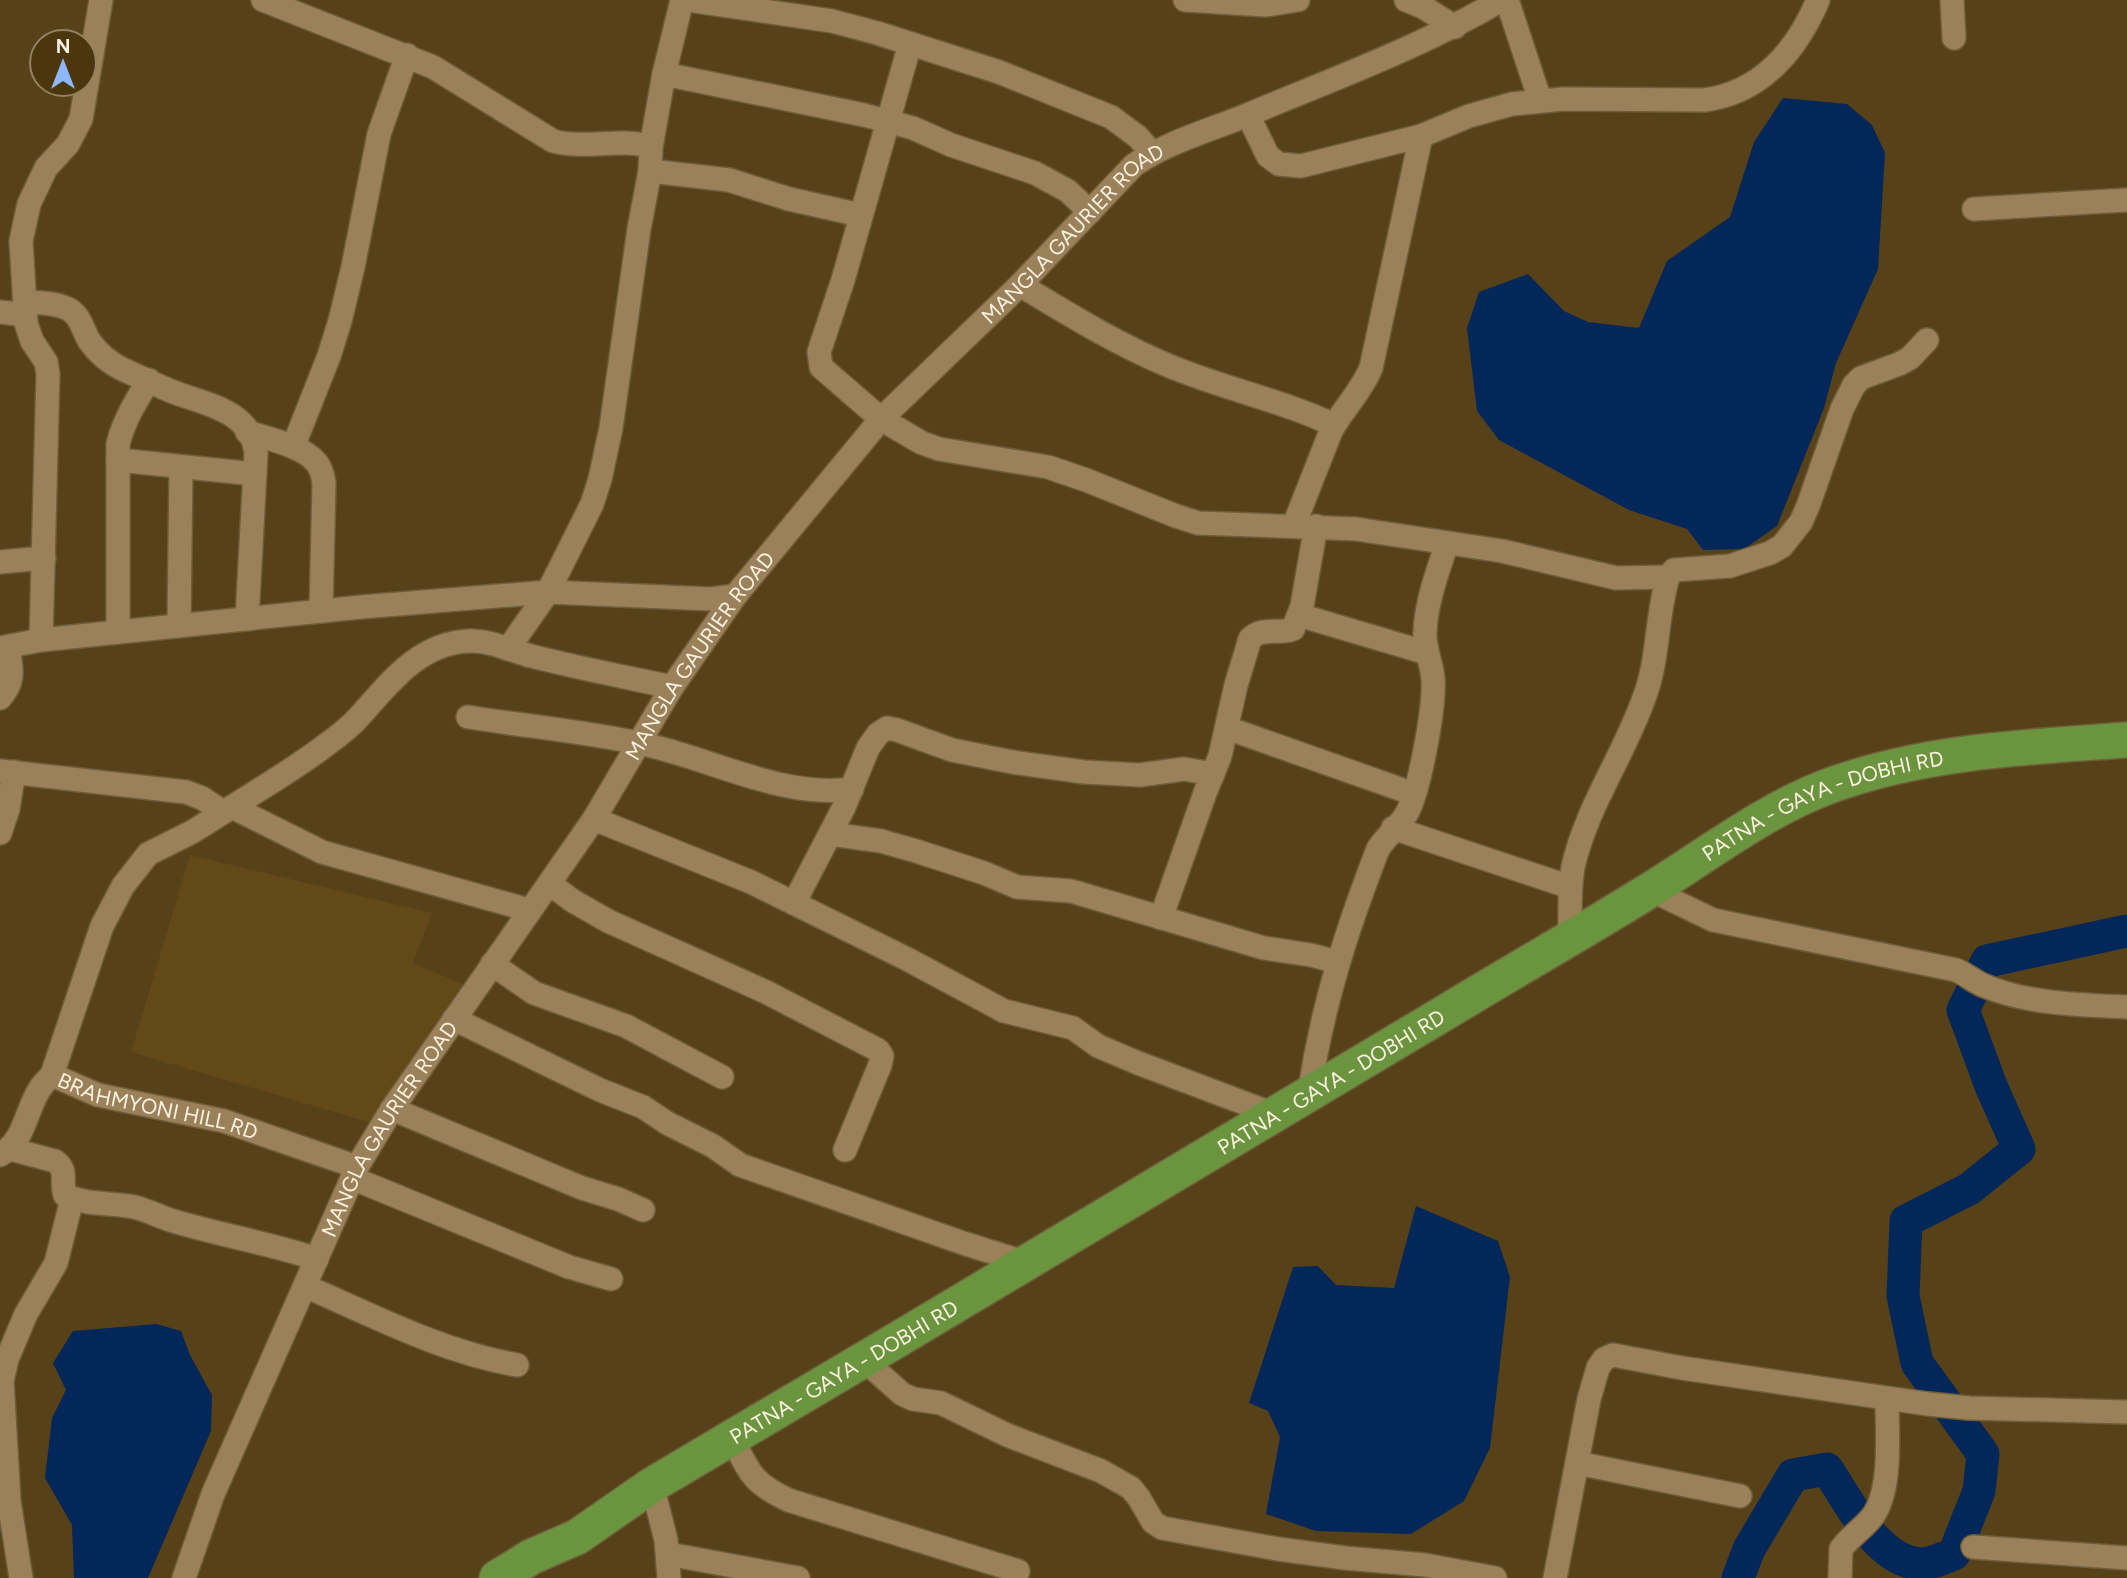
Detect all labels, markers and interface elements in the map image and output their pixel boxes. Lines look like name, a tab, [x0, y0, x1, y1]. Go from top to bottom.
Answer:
north arrow	[28, 28, 98, 98]
text: N	[56, 35, 70, 58]
street label: MANGLA GAURIER ROAD	[976, 138, 1168, 328]
street label: MANGLA GAURIER ROAD	[619, 546, 779, 764]
street label: PATNA - GAYA - DOBHI RD	[1697, 745, 1945, 866]
street label: PATNA - GAYA - DOBHI RD	[1212, 1003, 1449, 1159]
street label: MANGLA GAURIER ROAD	[315, 1016, 462, 1240]
street label: BRAHMYONI HILL RD	[54, 1067, 261, 1144]
street label: PATNA - GAYA - DOBHI RD	[725, 1294, 962, 1449]

